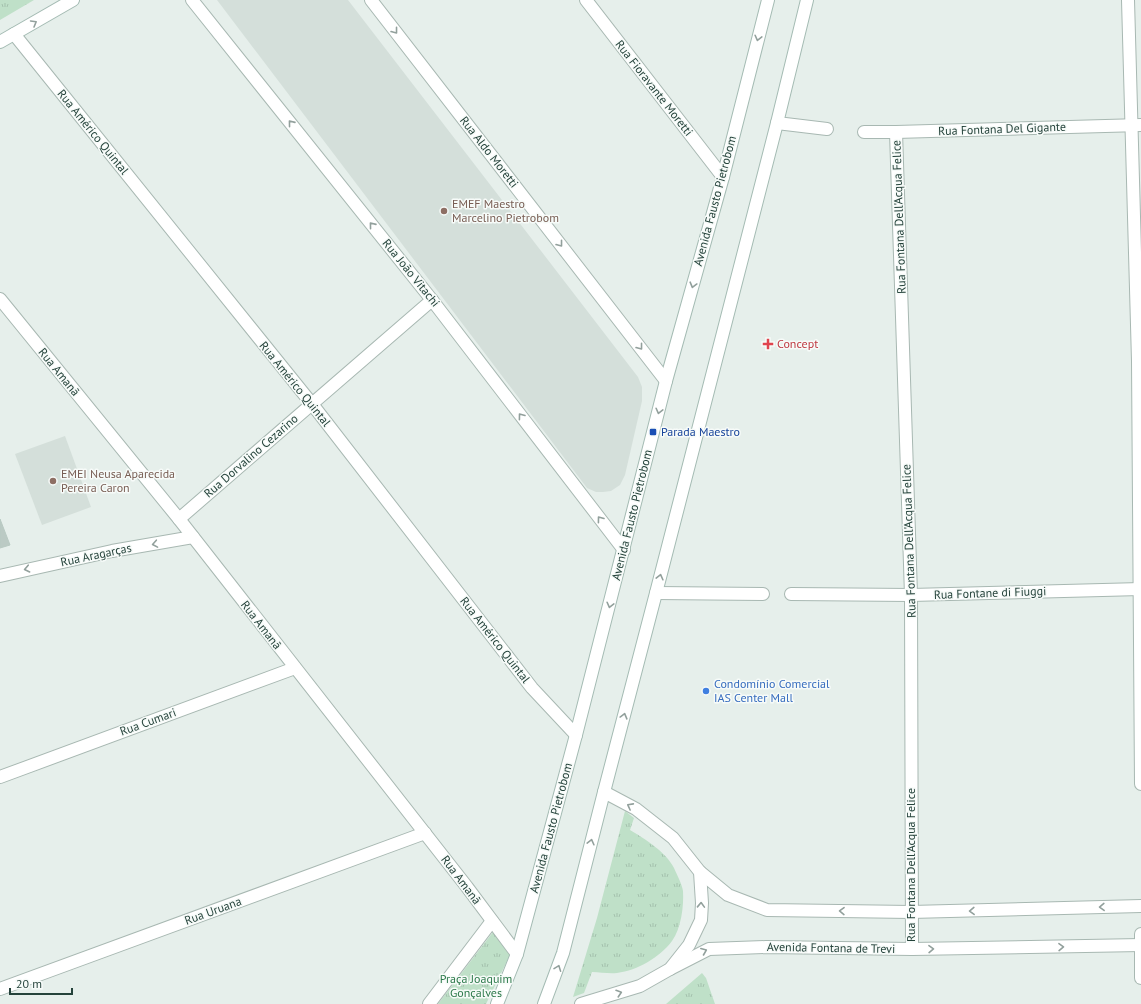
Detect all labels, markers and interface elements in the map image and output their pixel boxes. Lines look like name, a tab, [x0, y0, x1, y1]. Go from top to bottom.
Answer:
one-way arrow	[30, 20, 37, 27]
one-way arrow	[390, 26, 397, 33]
one-way arrow	[755, 35, 763, 41]
street label: Rua Fioravante Moretti	[612, 37, 696, 139]
street label: Rua Américo Quintal	[54, 86, 133, 178]
street label: Rua Aldo Moretti	[457, 113, 522, 190]
street label: Rua Fontana Del Gigante	[938, 119, 1066, 138]
one-way arrow	[289, 121, 296, 128]
street label: Avenida Fausto Pietrobom	[690, 134, 739, 268]
street label: Rua Fontana Dell'Acqua Felice	[888, 140, 909, 294]
place label: EMEF Maestro Marcelino Pietrobom	[452, 196, 559, 225]
marker: EMEF Maestro Marcelino Pietrobom	[439, 206, 449, 216]
one-way arrow	[370, 222, 377, 229]
street label: Rua João Vitachi	[379, 236, 443, 310]
one-way arrow	[556, 240, 563, 247]
one-way arrow	[689, 282, 697, 288]
place label: Concept	[777, 336, 818, 351]
street label: Rua Américo Quintal	[256, 338, 335, 430]
marker: Concept	[762, 338, 774, 350]
one-way arrow	[635, 342, 642, 349]
street label: Rua Amanã	[35, 345, 83, 399]
one-way arrow	[655, 407, 663, 414]
street label: Rua Dorvalino Cezarino	[201, 411, 301, 501]
one-way arrow	[519, 413, 526, 420]
place label: Parada Maestro	[661, 424, 740, 439]
marker: Parada Maestro	[648, 427, 658, 437]
street label: Avenida Fausto Pietrobom	[608, 448, 655, 582]
street label: Rua Fontana Dell'Acqua Felice	[898, 464, 919, 618]
place label: EMEI Neusa Aparecida Pereira Caron	[61, 466, 175, 495]
marker: EMEI Neusa Aparecida Pereira Caron	[48, 476, 58, 486]
one-way arrow	[598, 516, 605, 523]
one-way arrow	[152, 539, 158, 547]
street label: Rua Aragarças	[59, 540, 133, 569]
one-way arrow	[24, 565, 31, 573]
one-way arrow	[656, 574, 664, 580]
street label: Rua Fontane di Fiuggi	[933, 583, 1047, 602]
street label: Rua Américo Quintal	[457, 594, 534, 686]
street label: Rua Amanã	[238, 597, 285, 652]
one-way arrow	[606, 601, 614, 608]
place label: Condomínio Comercial IAS Center Mall	[714, 676, 830, 705]
marker: Condomínio Comercial IAS Center Mall	[701, 686, 711, 696]
street label: Rua Cumari	[118, 704, 178, 739]
one-way arrow	[619, 713, 628, 720]
street label: Avenida Fausto Pietrobom	[526, 761, 575, 895]
street label: Rua Fontana Dell'Acqua Felice	[903, 788, 918, 942]
one-way arrow	[627, 803, 634, 811]
one-way arrow	[586, 839, 595, 846]
street label: Rua Amanã	[438, 852, 485, 907]
street label: Rua Uruana	[182, 893, 243, 928]
one-way arrow	[697, 902, 706, 908]
one-way arrow	[1099, 903, 1105, 911]
one-way arrow	[839, 907, 845, 915]
one-way arrow	[969, 907, 975, 915]
street label: Avenida Fontana de Trevi	[767, 939, 895, 956]
one-way arrow	[1058, 942, 1064, 951]
one-way arrow	[928, 945, 934, 953]
one-way arrow	[701, 948, 708, 956]
one-way arrow	[553, 964, 561, 971]
scale bar	[10, 970, 72, 996]
park label: Praça Joaquim Gonçalves	[440, 971, 512, 1000]
text: 20 m	[16, 976, 42, 991]
one-way arrow	[615, 989, 622, 998]

